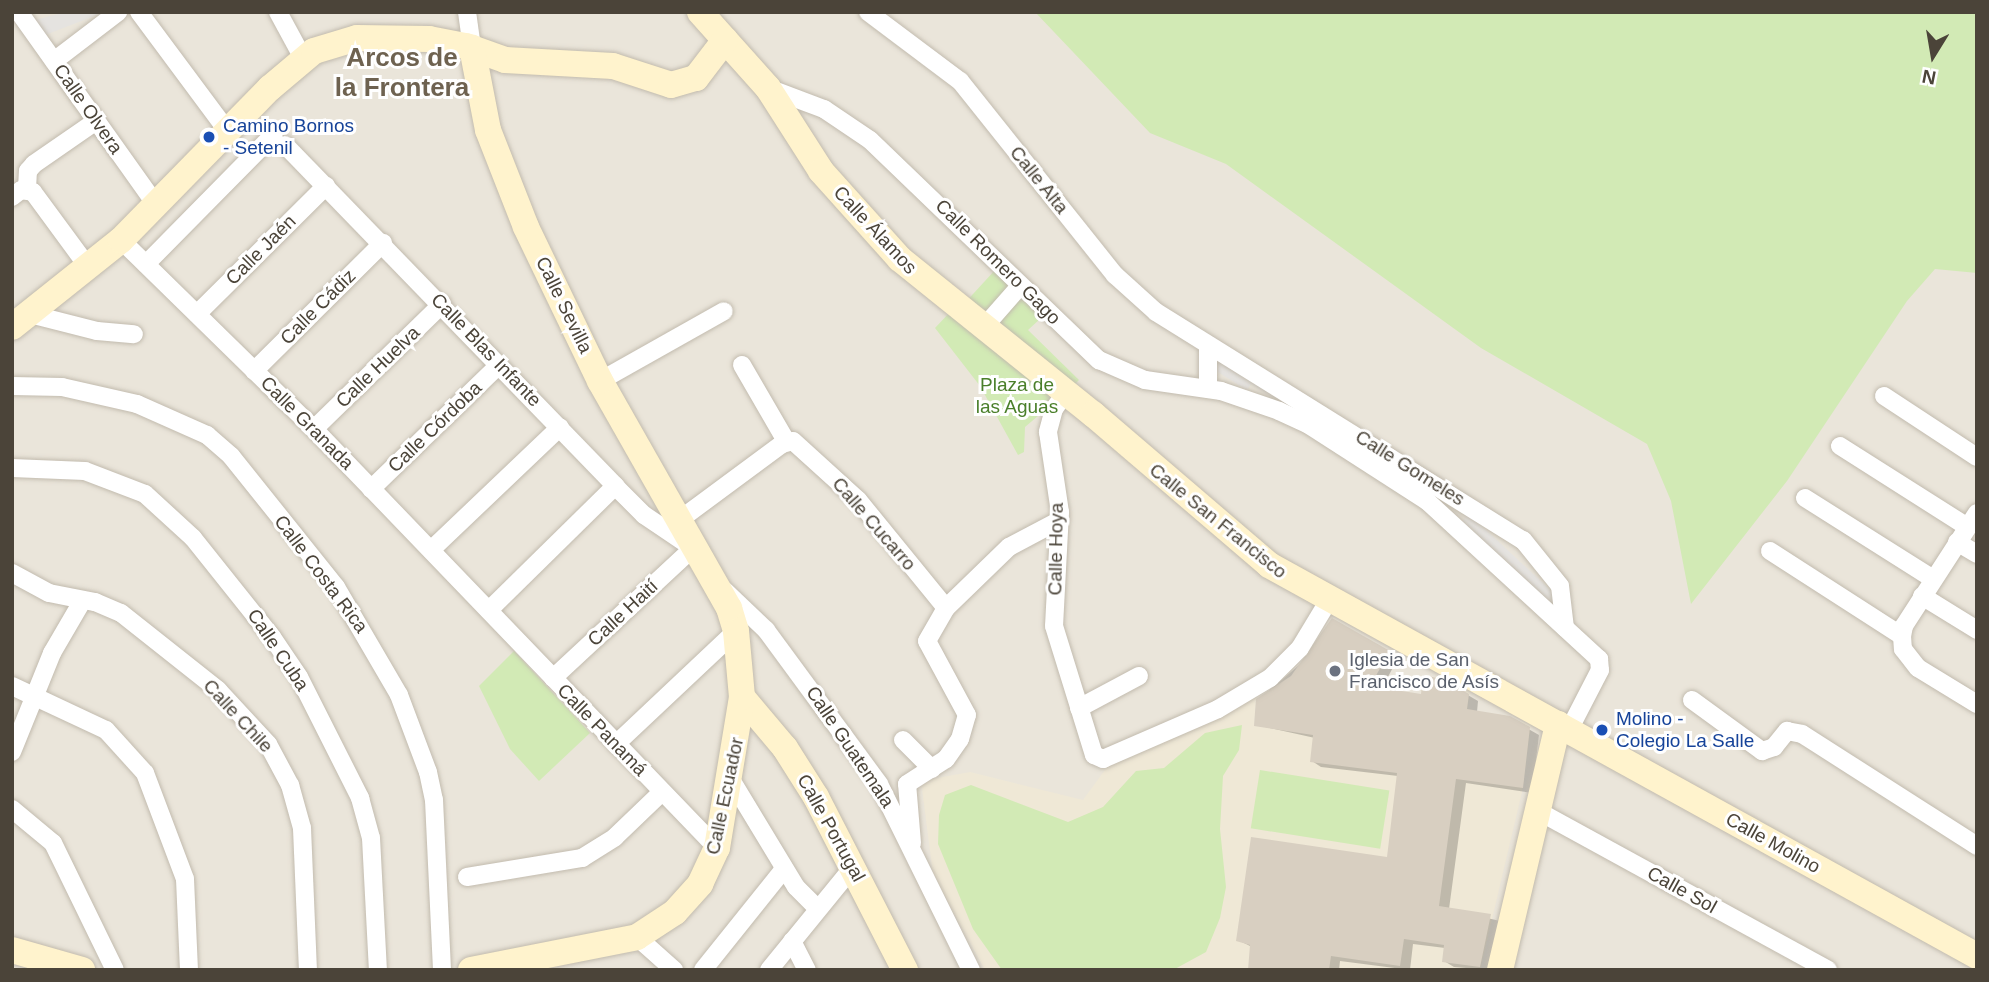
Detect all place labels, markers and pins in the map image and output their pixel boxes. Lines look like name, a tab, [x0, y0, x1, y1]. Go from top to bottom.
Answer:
place label: Camino Bornos - Setenil	[223, 115, 354, 159]
marker: Camino Bornos - Setenil	[201, 129, 217, 145]
place label: Iglesia de San Francisco de Asís	[1349, 649, 1500, 693]
marker: Iglesia de San Francisco de Asís	[1327, 663, 1343, 679]
place label: Molino - Colegio La Salle	[1616, 708, 1754, 752]
marker: Molino - Colegio La Salle	[1594, 722, 1610, 738]

